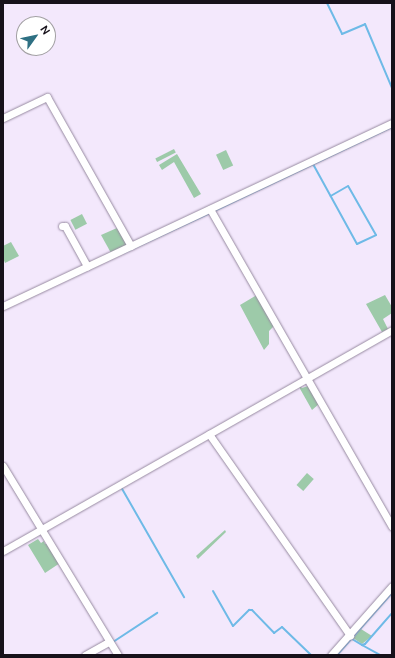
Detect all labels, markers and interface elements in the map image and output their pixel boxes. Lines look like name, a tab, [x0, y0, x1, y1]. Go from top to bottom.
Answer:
north arrow	[16, 16, 56, 56]
text: N	[38, 23, 52, 37]

